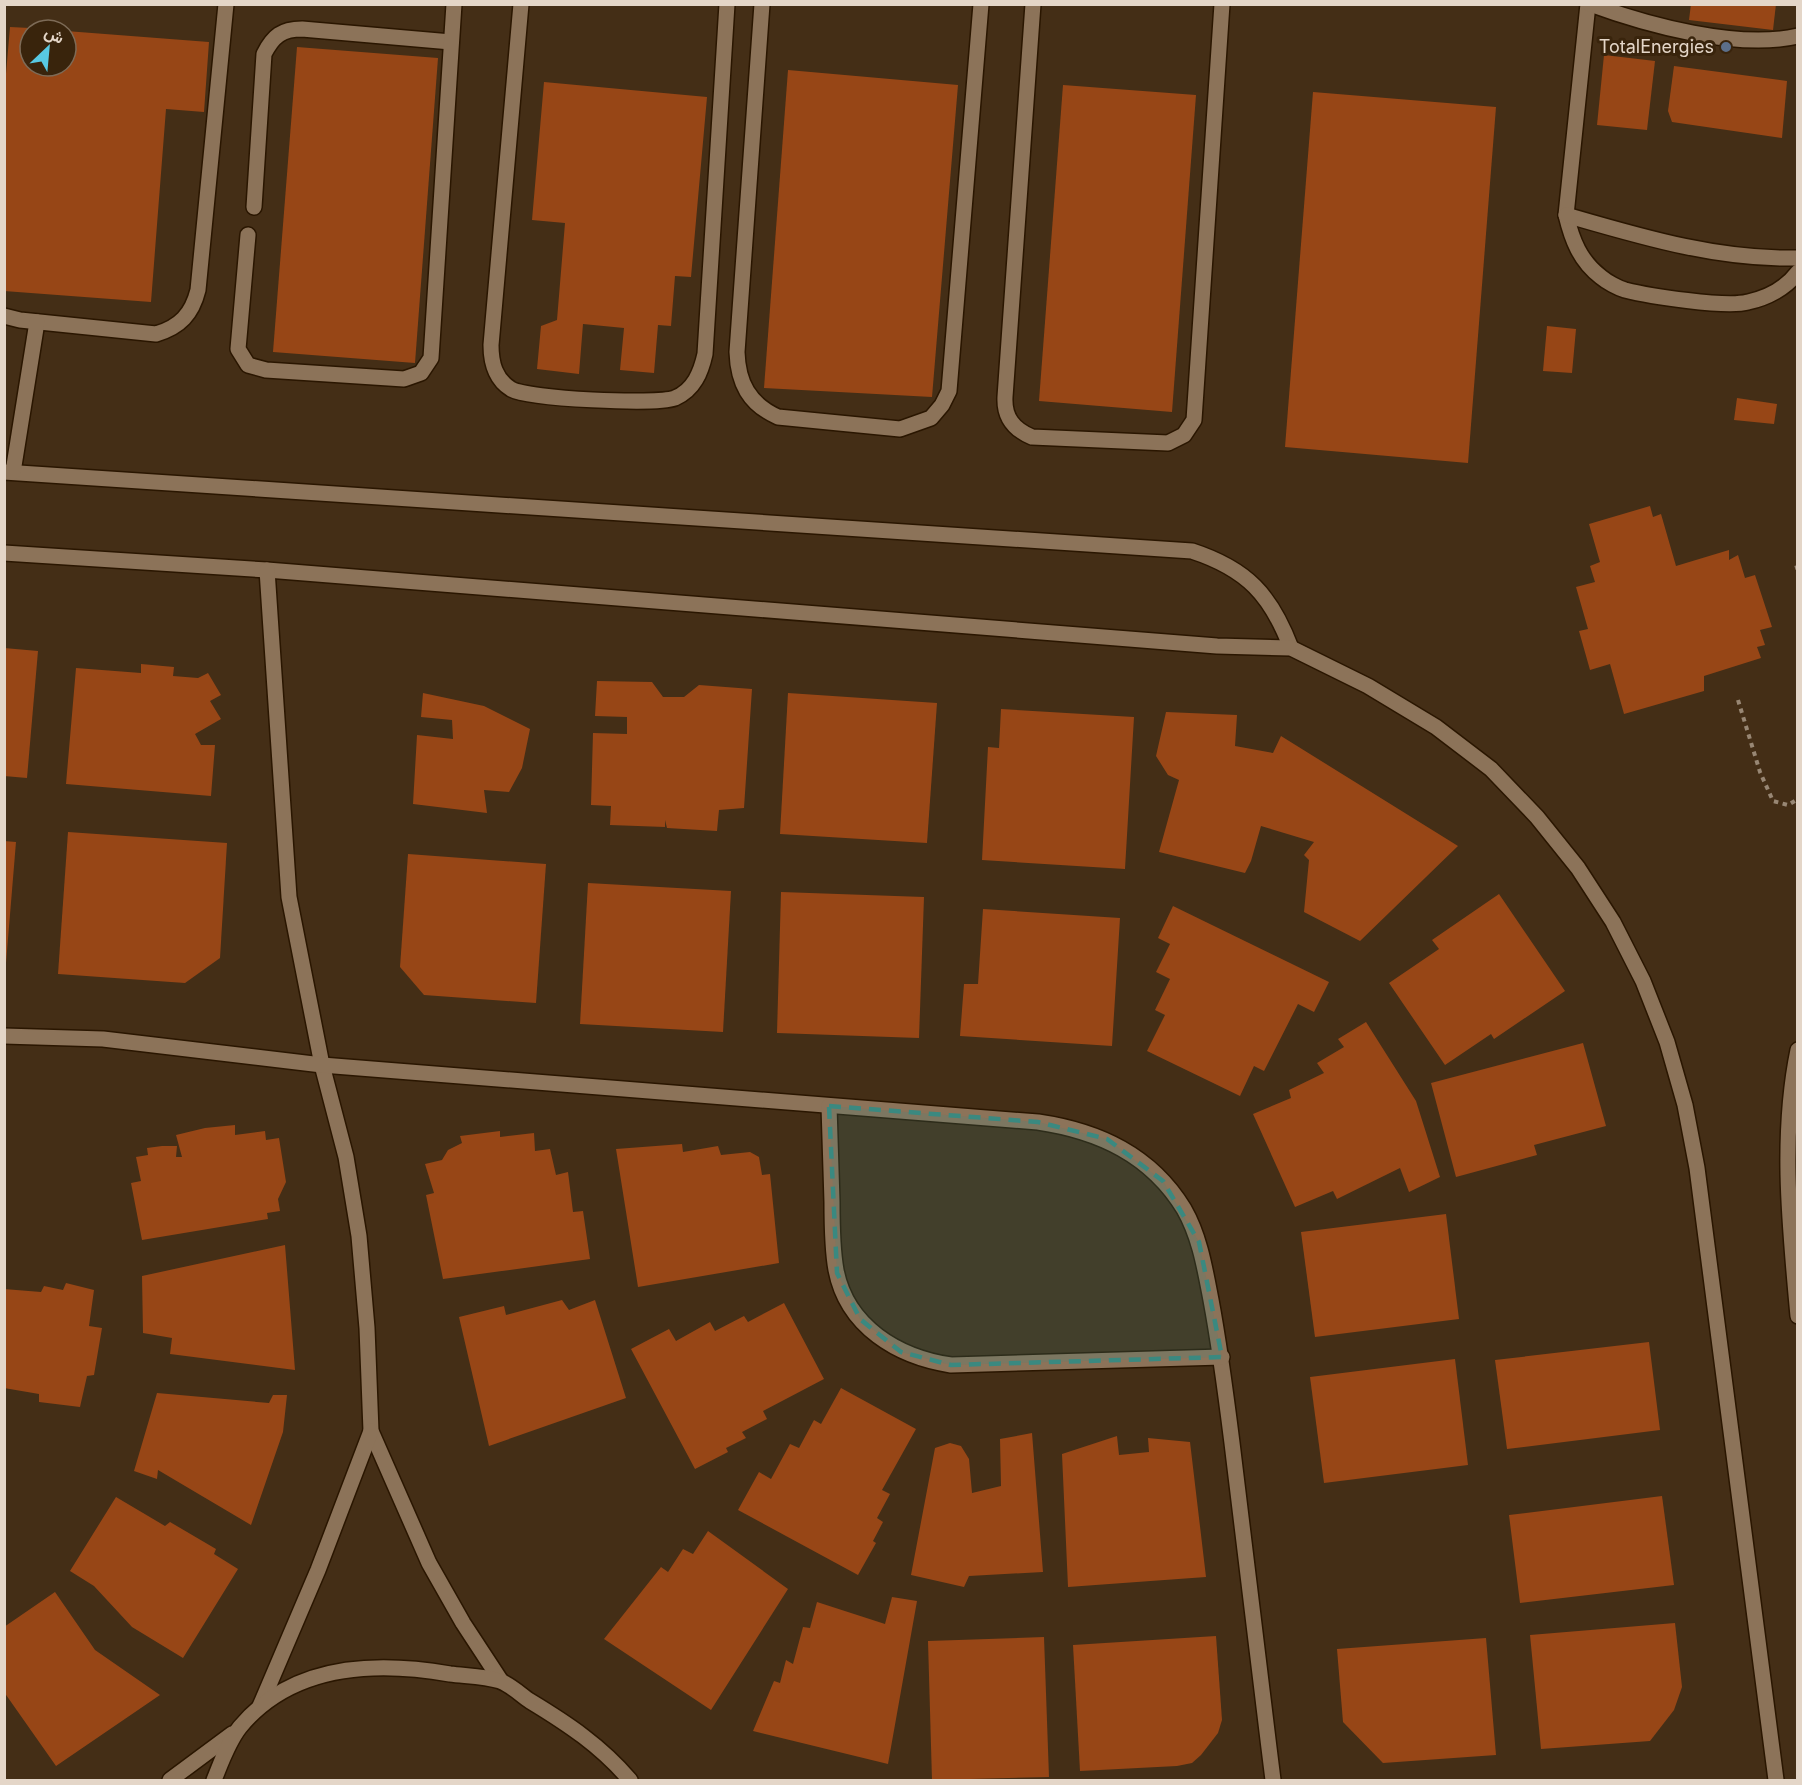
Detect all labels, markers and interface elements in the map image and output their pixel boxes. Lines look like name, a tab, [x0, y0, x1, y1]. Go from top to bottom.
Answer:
north arrow	[18, 18, 78, 78]
text: ش	[42, 21, 68, 48]
place label: TotalEnergies	[1599, 36, 1714, 57]
marker: TotalEnergies	[1719, 40, 1733, 54]

